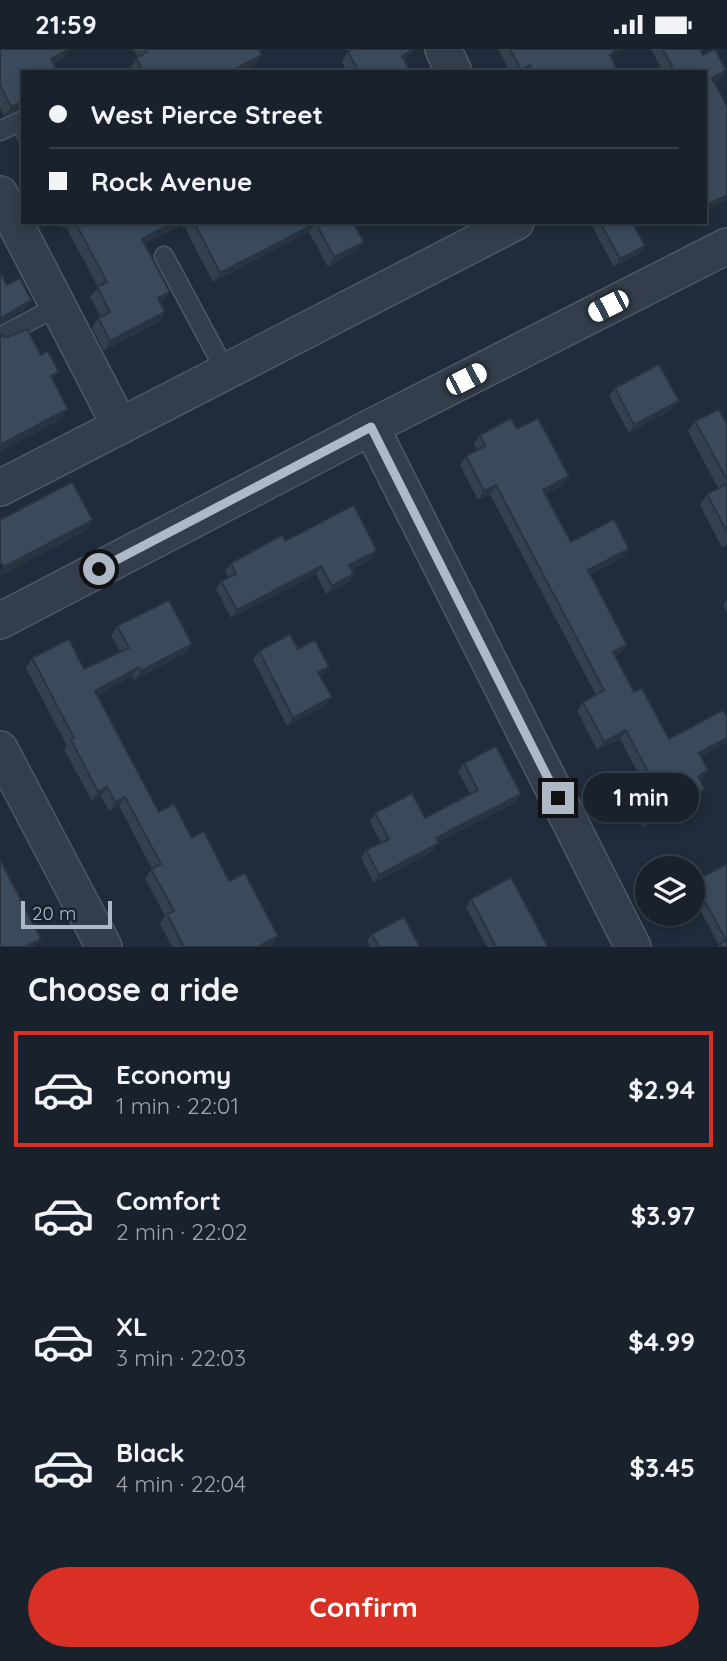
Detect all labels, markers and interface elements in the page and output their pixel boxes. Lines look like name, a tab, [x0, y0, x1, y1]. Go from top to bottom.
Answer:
text: 21:59	[35, 8, 97, 41]
text: West Pierce Street	[91, 98, 323, 131]
text: Rock Avenue	[91, 165, 252, 198]
car	[585, 287, 632, 325]
car	[443, 360, 490, 398]
route start	[83, 553, 115, 585]
callout: 1 min	[582, 773, 698, 823]
route end	[542, 782, 574, 814]
text: 1 min	[613, 783, 669, 812]
map controls	[635, 856, 705, 926]
button: layers	[635, 856, 705, 926]
scale bar	[21, 898, 112, 930]
text: 20 m	[32, 901, 76, 925]
text: Choose a ride	[28, 969, 240, 1009]
icon: car	[32, 1058, 95, 1121]
text: Economy	[116, 1058, 231, 1091]
text: $2.94	[628, 1073, 695, 1106]
text: 1 min · 22:01	[116, 1091, 239, 1120]
icon: car	[32, 1184, 95, 1247]
text: Comfort	[116, 1184, 221, 1217]
text: $3.97	[631, 1199, 695, 1232]
text: 2 min · 22:02	[116, 1217, 247, 1246]
icon: car	[32, 1310, 95, 1373]
text: XL	[116, 1310, 148, 1343]
text: $4.99	[628, 1325, 695, 1358]
text: 3 min · 22:03	[116, 1343, 246, 1372]
icon: car	[32, 1436, 95, 1499]
text: Black	[116, 1436, 185, 1469]
text: $3.45	[630, 1451, 695, 1484]
text: 4 min · 22:04	[116, 1469, 246, 1498]
button: Confirm	[28, 1567, 699, 1647]

